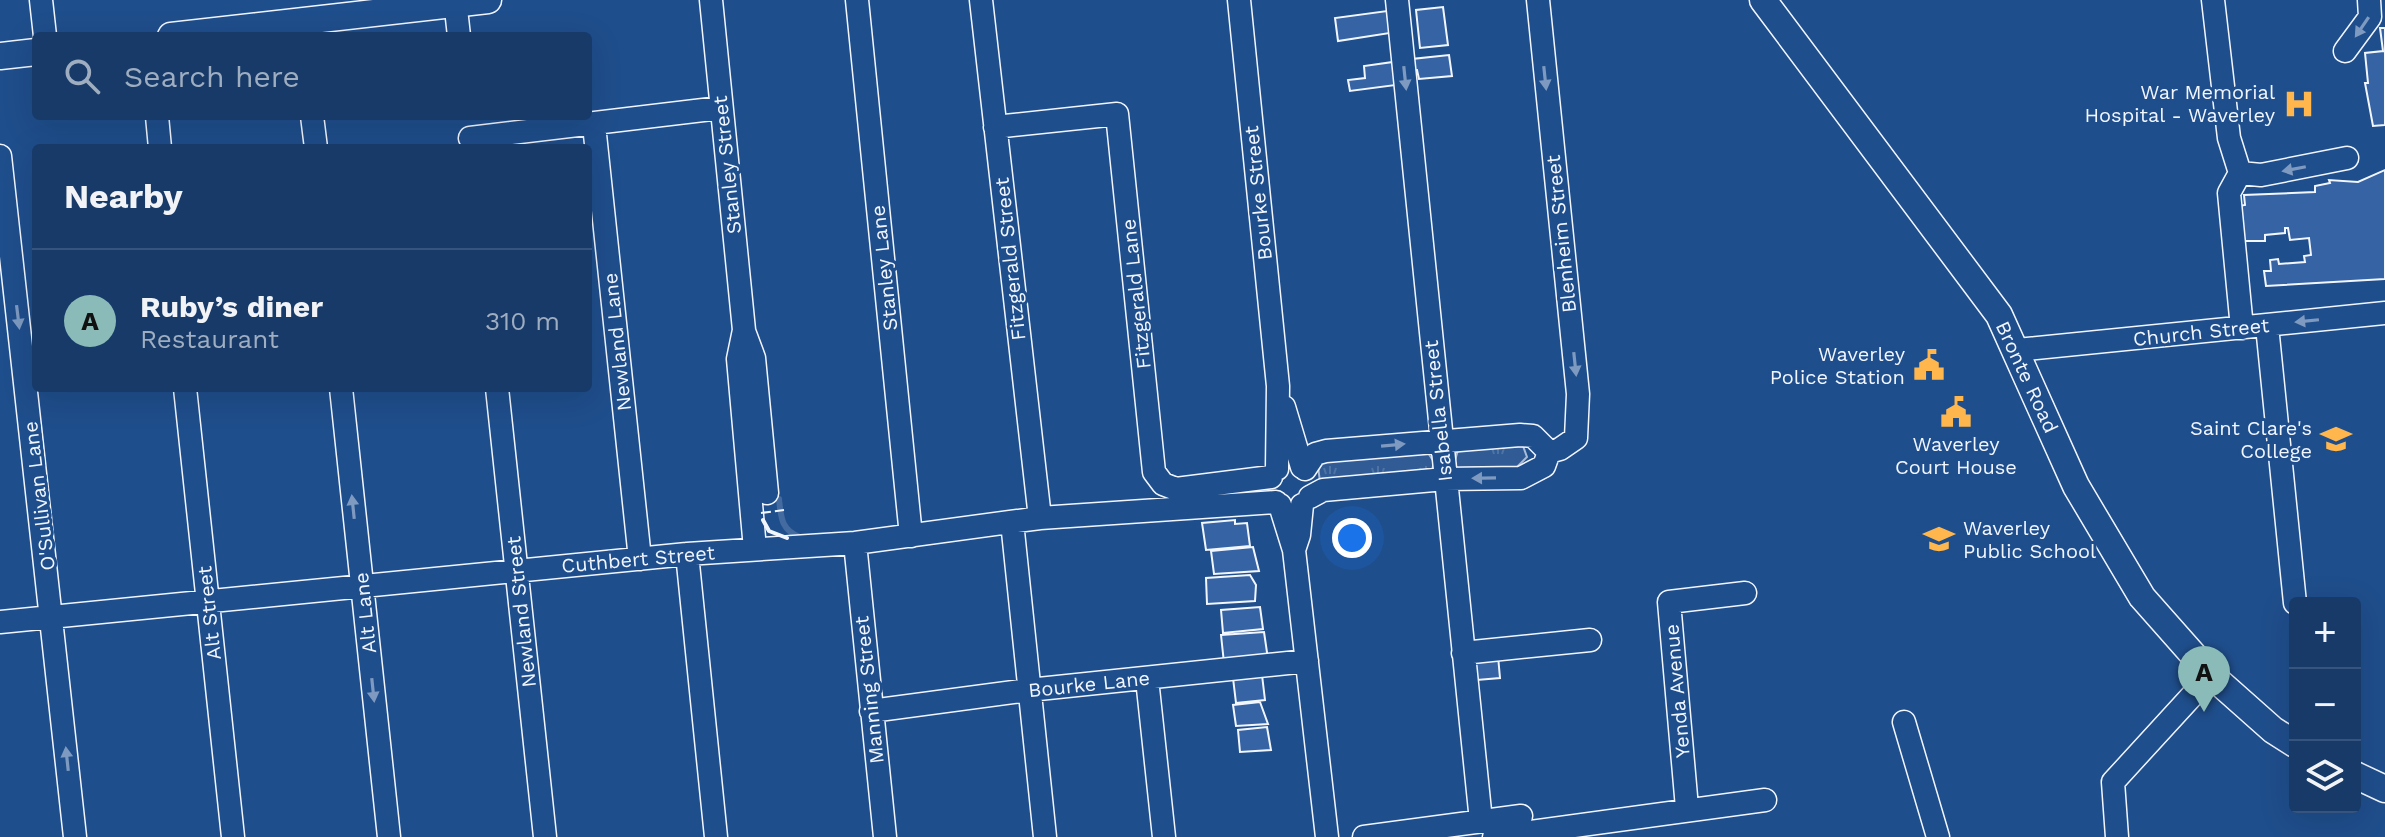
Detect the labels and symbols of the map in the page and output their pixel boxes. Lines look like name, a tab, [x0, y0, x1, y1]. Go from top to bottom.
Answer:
one-way arrow	[2355, 16, 2370, 37]
one-way arrow	[1398, 66, 1411, 91]
one-way arrow	[1539, 66, 1552, 91]
place label: War Memorial Hospital - Waverley	[2085, 80, 2276, 127]
hospital icon: War Memorial Hospital - Waverley	[2282, 87, 2316, 121]
street label: Stanley Street	[708, 94, 746, 235]
street label: Bourke Street	[1239, 124, 1277, 261]
street label: Blenheim Street	[1541, 153, 1581, 314]
one-way arrow	[2281, 163, 2306, 175]
street label: Fitzgerald Street	[989, 176, 1030, 342]
street label: Stanley Lane	[865, 204, 903, 332]
street label: Fitzgerald Lane	[1116, 218, 1156, 370]
street label: Newland Lane	[598, 272, 636, 412]
one-way arrow	[12, 304, 25, 329]
street label: Church Street	[2132, 313, 2271, 351]
one-way arrow	[2295, 315, 2320, 328]
street label: Bronte Road	[1991, 317, 2063, 437]
street label: Isabella Street	[1419, 339, 1457, 483]
place label: Waverley Police Station	[1770, 342, 1906, 389]
public building icon: Waverley Police Station	[1912, 348, 1946, 382]
one-way arrow	[1568, 352, 1581, 377]
public building icon: Waverley Court House	[1939, 395, 1973, 429]
place label: Saint Clare's College	[2190, 416, 2312, 463]
street label: O'Sullivan Lane	[18, 420, 60, 572]
school or university icon: Saint Clare's College	[2319, 422, 2353, 456]
place label: Waverley Court House	[1895, 432, 2017, 479]
one-way arrow	[1381, 438, 1406, 451]
one-way arrow	[1471, 472, 1496, 484]
one-way arrow	[347, 494, 360, 519]
place label: Waverley Public School	[1963, 516, 2096, 563]
your location	[1332, 518, 1372, 558]
school or university icon: Waverley Public School	[1922, 522, 1956, 556]
street label: Newland Street	[501, 535, 541, 689]
street label: Cuthbert Street	[560, 540, 716, 578]
street label: Alt Street	[192, 564, 226, 661]
street label: Alt Lane	[349, 571, 381, 655]
street label: Manning Street	[849, 614, 889, 765]
street label: Yenda Avenue	[1659, 623, 1695, 759]
pin: A	[2178, 646, 2230, 712]
street label: Bourke Lane	[1027, 666, 1151, 702]
one-way arrow	[366, 678, 379, 703]
one-way arrow	[61, 746, 74, 771]

